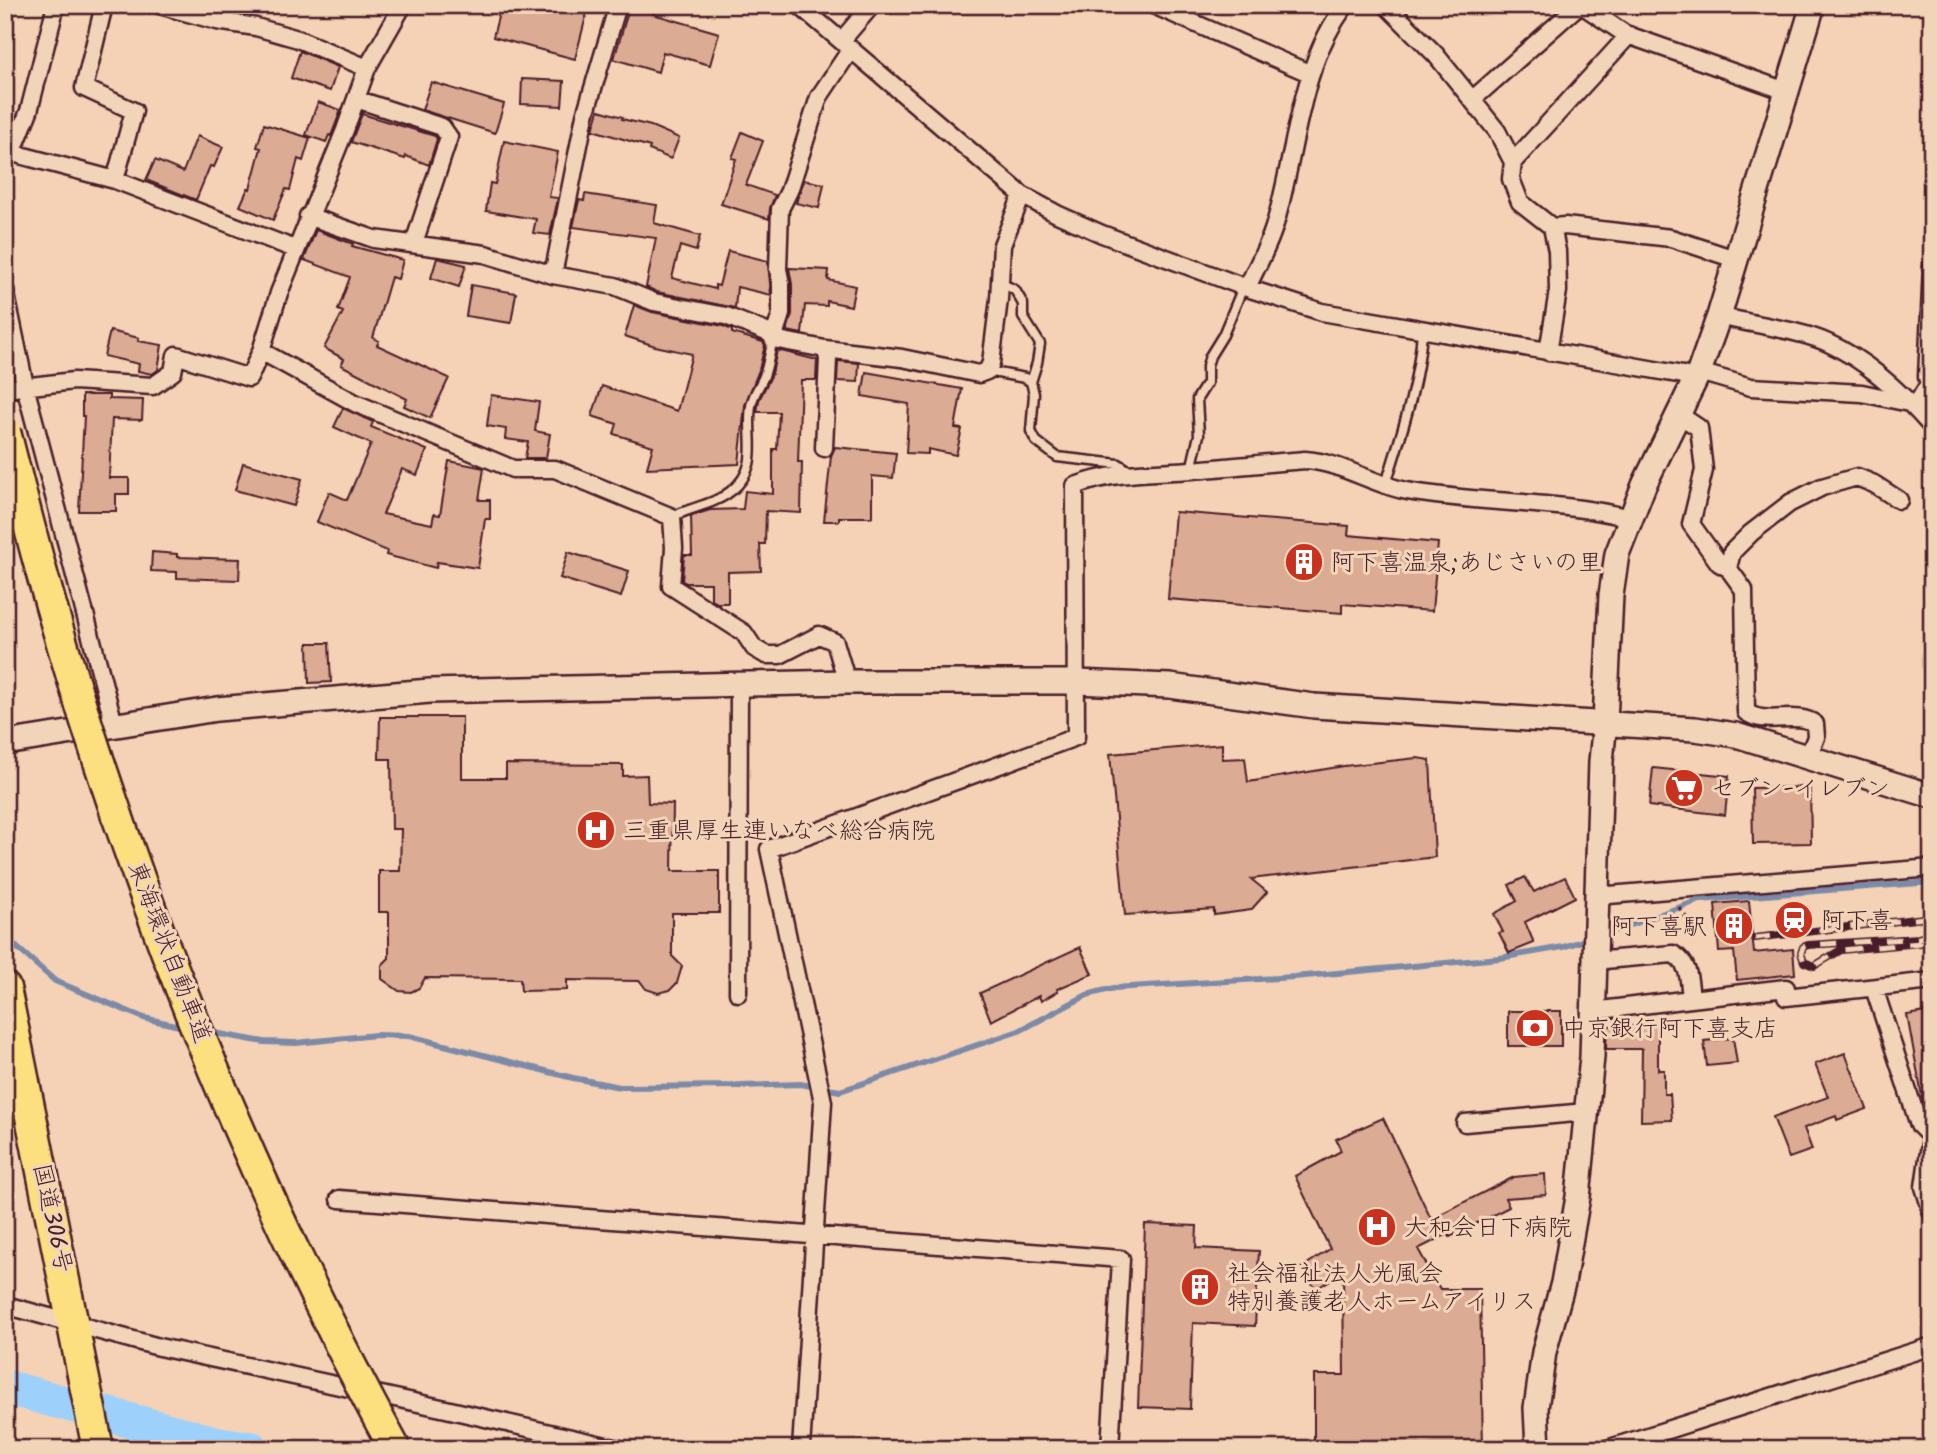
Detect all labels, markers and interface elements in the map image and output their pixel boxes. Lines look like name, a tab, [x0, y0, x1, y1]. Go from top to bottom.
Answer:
building icon: 阿下喜温泉;あじさいの里	[1283, 541, 1325, 583]
place label: 阿下喜温泉;あじさいの里	[1331, 544, 1602, 583]
supermarket icon: セブン-イレブン	[1663, 767, 1705, 809]
place label: セブン-イレブン	[1711, 770, 1890, 809]
hospital icon: 三重県厚生連いなべ総合病院	[575, 809, 617, 851]
place label: 三重県厚生連いなべ総合病院	[623, 812, 935, 851]
street label: 東海環状自動車道	[116, 856, 221, 1049]
station icon: 阿下喜	[1773, 899, 1815, 941]
place label: 阿下喜	[1821, 902, 1893, 941]
building icon: 阿下喜駅	[1713, 905, 1755, 947]
place label: 阿下喜駅	[1611, 908, 1707, 947]
bank icon: 中京銀行阿下喜支店	[1514, 1007, 1556, 1049]
place label: 中京銀行阿下喜支店	[1562, 1010, 1778, 1049]
street label: 国道306号	[21, 1160, 82, 1277]
hospital icon: 大和会日下病院	[1356, 1206, 1398, 1248]
place label: 大和会日下病院	[1404, 1209, 1572, 1248]
place label: 社会福祉法人光風会 特別養護老人ホームアイリス	[1227, 1255, 1536, 1322]
building icon: 社会福祉法人光風会 特別養護老人ホームアイリス	[1179, 1266, 1221, 1308]

